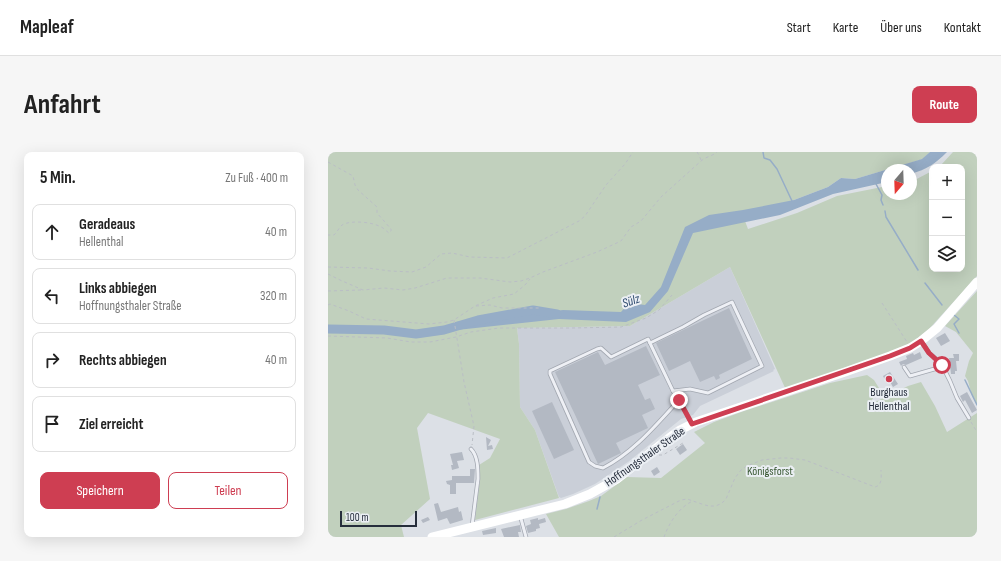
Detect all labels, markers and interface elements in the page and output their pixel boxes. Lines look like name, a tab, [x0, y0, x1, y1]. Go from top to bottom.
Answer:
text: Mapleaf	[20, 16, 74, 39]
text: Start	[787, 19, 811, 36]
text: Karte	[833, 19, 858, 36]
text: Über uns	[880, 19, 922, 36]
text: Kontakt	[944, 19, 981, 36]
button: Route	[912, 86, 977, 123]
text: Anfahrt	[24, 88, 101, 121]
north arrow	[881, 164, 917, 200]
map controls	[929, 164, 965, 272]
button: +	[929, 164, 965, 200]
text: 5 Min.	[40, 168, 76, 188]
text: Zu Fuß · 400 m	[225, 170, 288, 186]
button: −	[929, 200, 965, 236]
text: Geradeaus	[79, 215, 135, 234]
icon: ahead	[41, 221, 63, 243]
text: 40 m	[265, 224, 287, 240]
text: Hellenthal	[79, 234, 124, 250]
button: layers	[929, 236, 965, 272]
text: Links abbiegen	[79, 279, 157, 298]
icon: left	[41, 285, 63, 307]
text: 320 m	[260, 288, 287, 304]
water label: Sülz	[620, 290, 642, 311]
text: Hoffnungsthaler Straße	[79, 298, 182, 314]
icon: right	[41, 349, 63, 371]
text: Rechts abbiegen	[79, 351, 167, 370]
text: 40 m	[265, 352, 287, 368]
route start	[933, 356, 951, 374]
marker: Burghaus Hellenthal	[884, 374, 894, 384]
place label: Burghaus Hellenthal	[868, 385, 910, 414]
route end	[670, 391, 688, 409]
icon: arrive	[41, 413, 63, 435]
text: Ziel erreicht	[79, 415, 143, 434]
street label: Hoffnungsthaler Straße	[602, 424, 688, 490]
park label: Königsforst	[747, 464, 793, 479]
button: Speichern	[40, 472, 160, 509]
button: Teilen	[168, 472, 288, 509]
scale bar	[340, 509, 417, 528]
text: 100 m	[346, 511, 368, 524]

